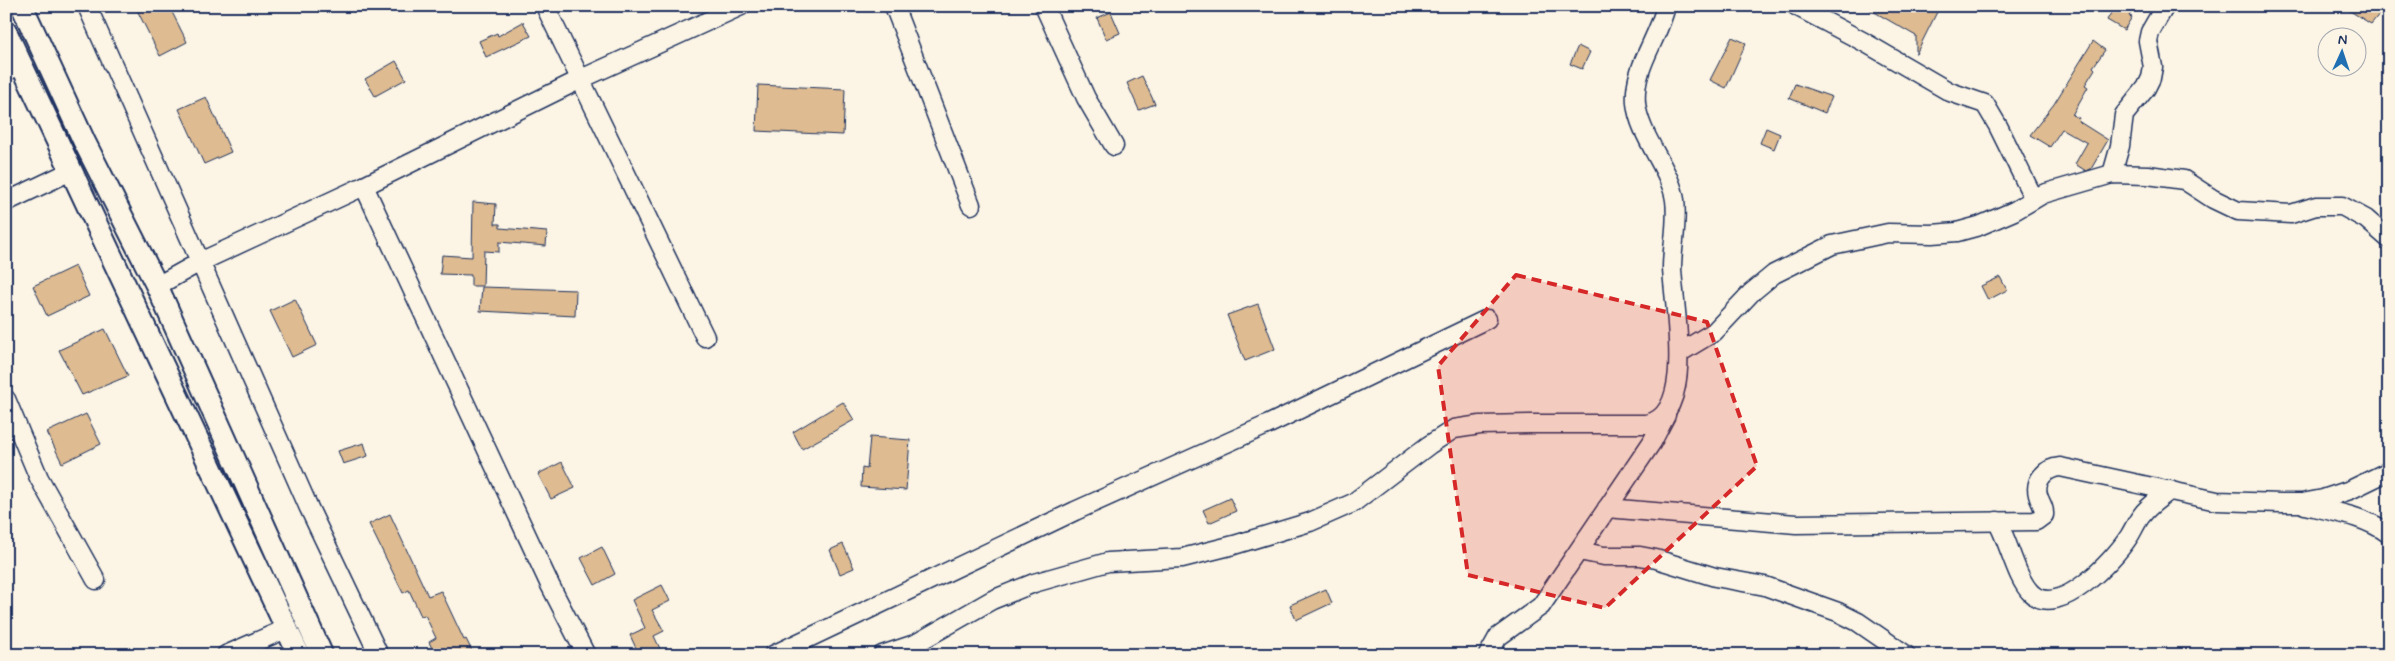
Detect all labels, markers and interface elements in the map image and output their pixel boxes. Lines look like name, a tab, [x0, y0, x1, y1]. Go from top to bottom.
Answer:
north arrow	[2318, 28, 2368, 78]
text: N	[2337, 31, 2348, 49]

